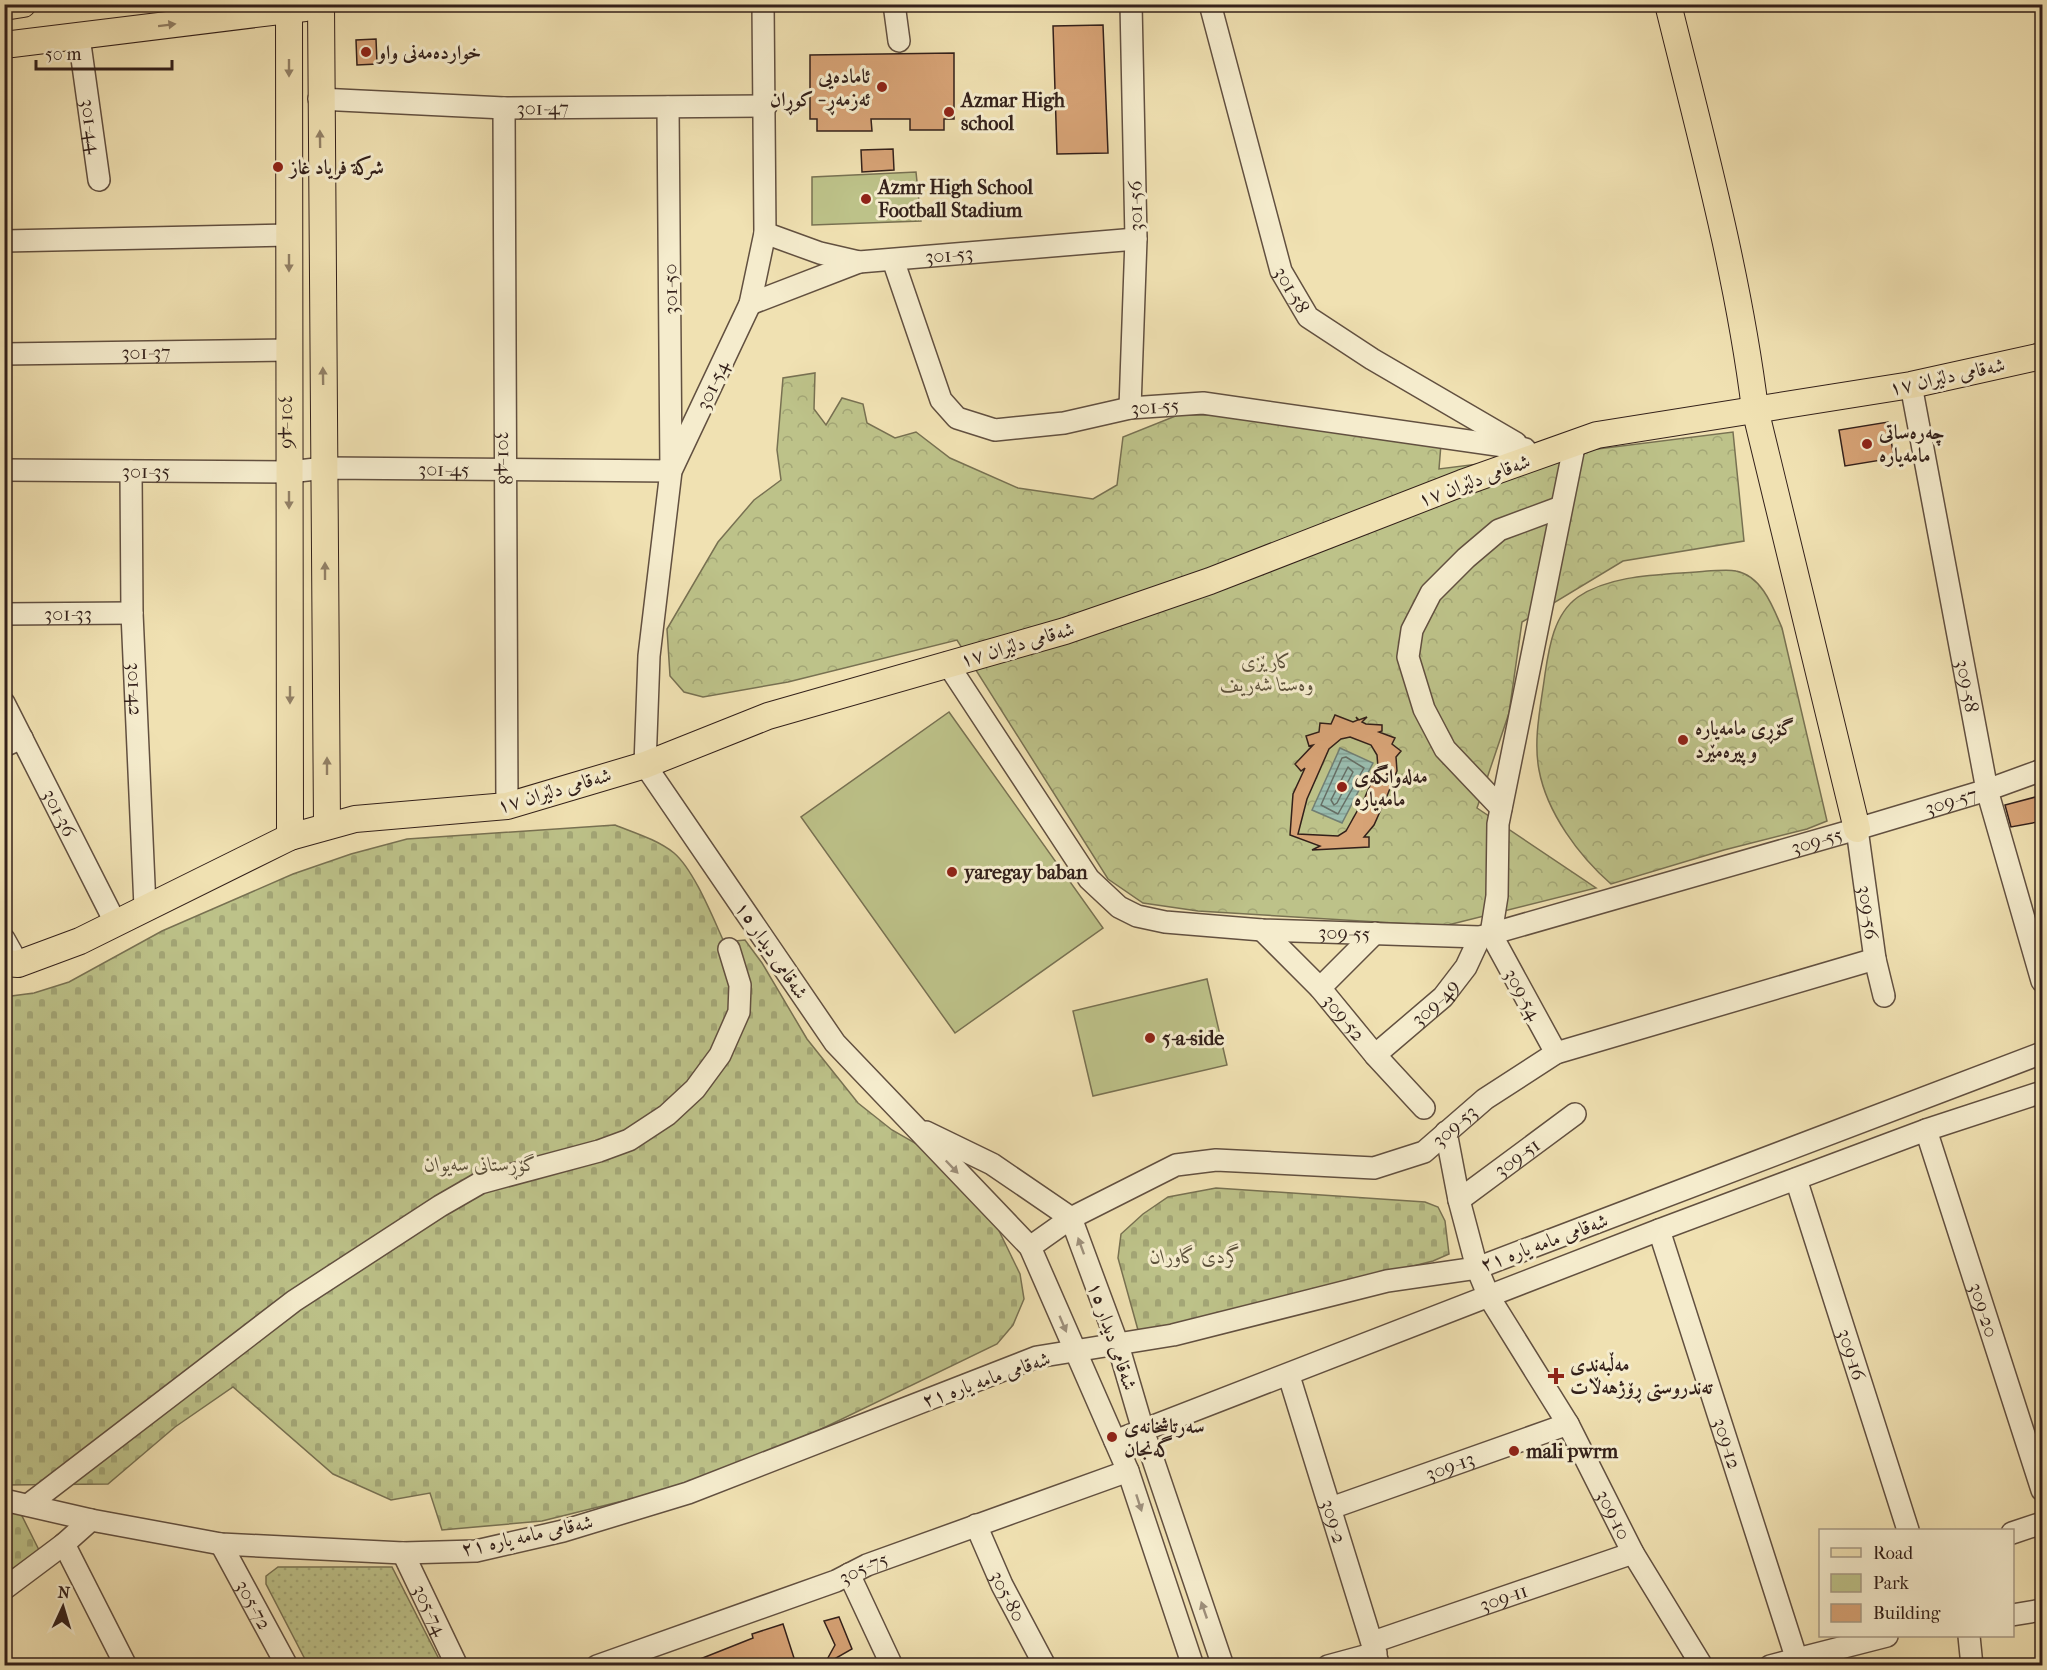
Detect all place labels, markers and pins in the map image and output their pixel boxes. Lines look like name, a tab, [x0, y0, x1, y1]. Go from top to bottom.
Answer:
place label: خواردەمەنی واو	[376, 41, 481, 65]
marker: خواردەمەنی واو	[359, 45, 373, 59]
place label: ئامادەیی ئەزمەڕ - کوڕان	[770, 65, 871, 116]
marker: ئامادەیی ئەزمەڕ - کوڕان	[875, 80, 889, 94]
place label: Azmar High school	[959, 89, 1066, 135]
marker: Azmar High school	[942, 105, 956, 119]
place label: شرکة فرياد غاز	[288, 155, 384, 180]
marker: شرکة فرياد غاز	[271, 160, 285, 174]
place label: Azmr High School Football Stadium	[876, 176, 1033, 222]
marker: Azmr High School Football Stadium	[859, 192, 873, 206]
place label: چەرەساتی مامەیارە	[1878, 421, 1945, 468]
marker: چەرەساتی مامەیارە	[1860, 437, 1874, 451]
place label: گۆڕی مامەیارە و پیرەمێرد	[1695, 717, 1794, 766]
marker: گۆڕی مامەیارە و پیرەمێرد	[1676, 733, 1690, 747]
place label: مەلەوانگەی مامەیارە	[1354, 764, 1428, 812]
marker: مەلەوانگەی مامەیارە	[1335, 780, 1349, 794]
place label: yaregay baban	[964, 861, 1088, 884]
marker: yaregay baban	[945, 865, 959, 879]
place label: 5-a-side	[1162, 1027, 1224, 1050]
marker: 5-a-side	[1143, 1031, 1157, 1045]
place label: مەڵبەندی تەندروستی ڕۆژهەڵات	[1570, 1352, 1714, 1404]
marker: مەڵبەندی تەندروستی ڕۆژهەڵات	[1547, 1367, 1565, 1385]
place label: سەرتاشخانەی گەنجان	[1124, 1415, 1205, 1461]
marker: سەرتاشخانەی گەنجان	[1105, 1430, 1119, 1444]
place label: mali pwrm	[1525, 1440, 1619, 1463]
marker: mali pwrm	[1507, 1444, 1521, 1458]

